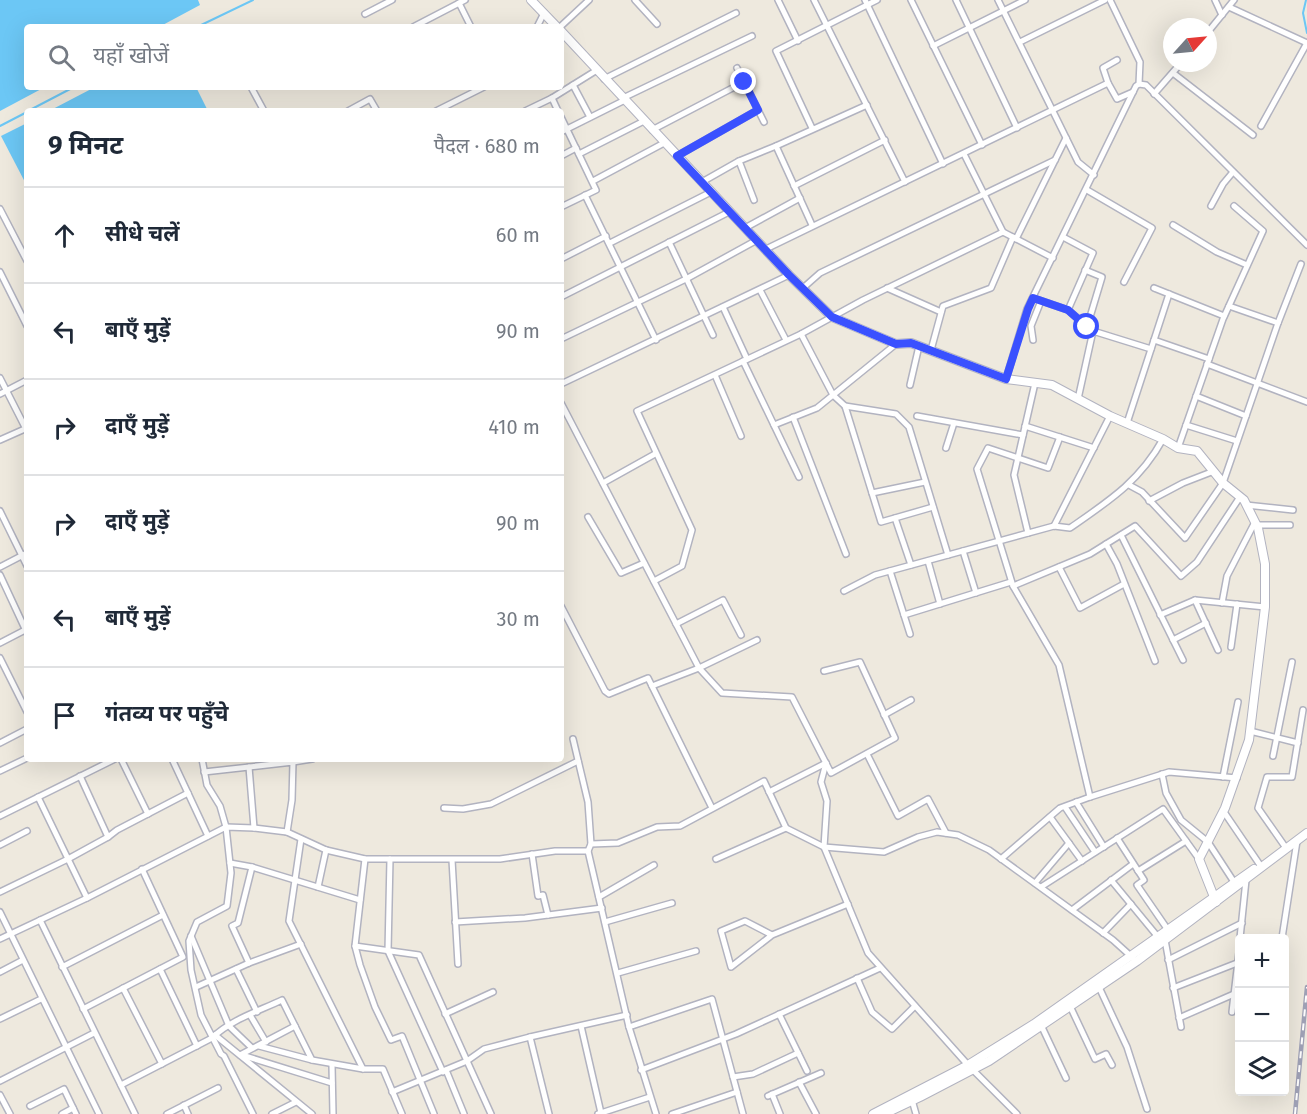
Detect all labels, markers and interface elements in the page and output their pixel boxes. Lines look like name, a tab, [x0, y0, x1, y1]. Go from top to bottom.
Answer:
north arrow	[1163, 18, 1217, 72]
search box	[24, 24, 564, 90]
icon: search	[45, 41, 78, 74]
text: यहाँ खोजें	[93, 42, 169, 69]
route end	[730, 68, 756, 94]
text: 9 मिनट	[48, 130, 123, 161]
text: पैदल · 680 m	[434, 134, 540, 158]
icon: ahead	[48, 219, 81, 252]
text: सीधे चलें	[105, 220, 180, 247]
text: 60 m	[496, 223, 540, 247]
route start	[1073, 313, 1099, 339]
icon: left	[48, 315, 81, 348]
text: बाएँ मुड़ें	[105, 316, 171, 343]
text: 90 m	[496, 319, 540, 343]
icon: right	[48, 411, 81, 444]
text: दाएँ मुड़ें	[105, 412, 169, 439]
text: 410 m	[488, 415, 540, 439]
icon: right	[48, 507, 81, 540]
text: दाएँ मुड़ें	[105, 508, 169, 535]
text: 90 m	[496, 511, 540, 535]
icon: left	[48, 603, 81, 636]
text: बाएँ मुड़ें	[105, 604, 171, 631]
text: 30 m	[496, 607, 540, 631]
icon: arrive	[48, 699, 81, 732]
text: गंतव्य पर पहुँचे	[105, 700, 229, 727]
map controls	[1235, 934, 1289, 1096]
button: +	[1235, 934, 1289, 988]
button: −	[1235, 988, 1289, 1042]
button: layers	[1235, 1042, 1289, 1096]

